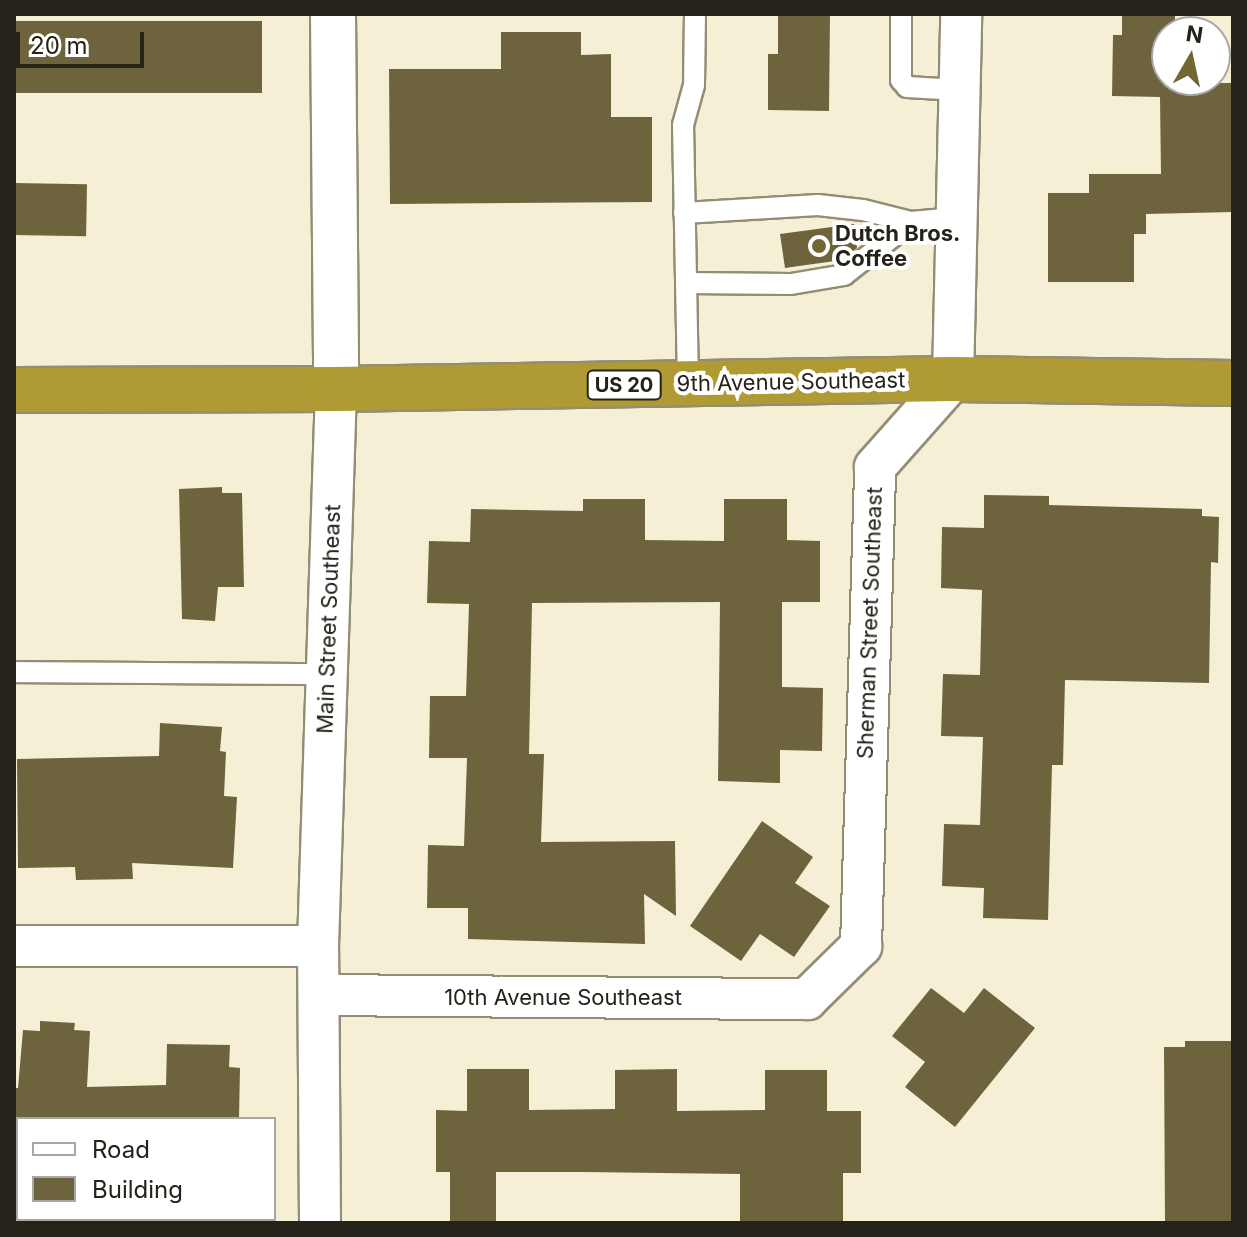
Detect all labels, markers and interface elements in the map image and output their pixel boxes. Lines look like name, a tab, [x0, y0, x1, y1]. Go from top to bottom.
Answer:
scale bar	[20, 16, 148, 66]
north arrow	[1151, 16, 1231, 96]
text: N	[1184, 20, 1205, 48]
text: 20 m	[30, 31, 88, 60]
place label: Dutch Bros. Coffee	[835, 220, 960, 272]
marker: Dutch Bros. Coffee	[810, 237, 828, 255]
street label: 9th Avenue Southeast	[677, 367, 905, 397]
road number: US 20	[586, 369, 662, 401]
street label: Sherman Street Southeast	[852, 486, 888, 760]
street label: Main Street Southeast	[312, 504, 346, 734]
street label: 10th Avenue Southeast	[444, 985, 682, 1011]
legend	[16, 1117, 276, 1221]
text: Road	[92, 1135, 150, 1164]
text: Building	[92, 1175, 183, 1204]

